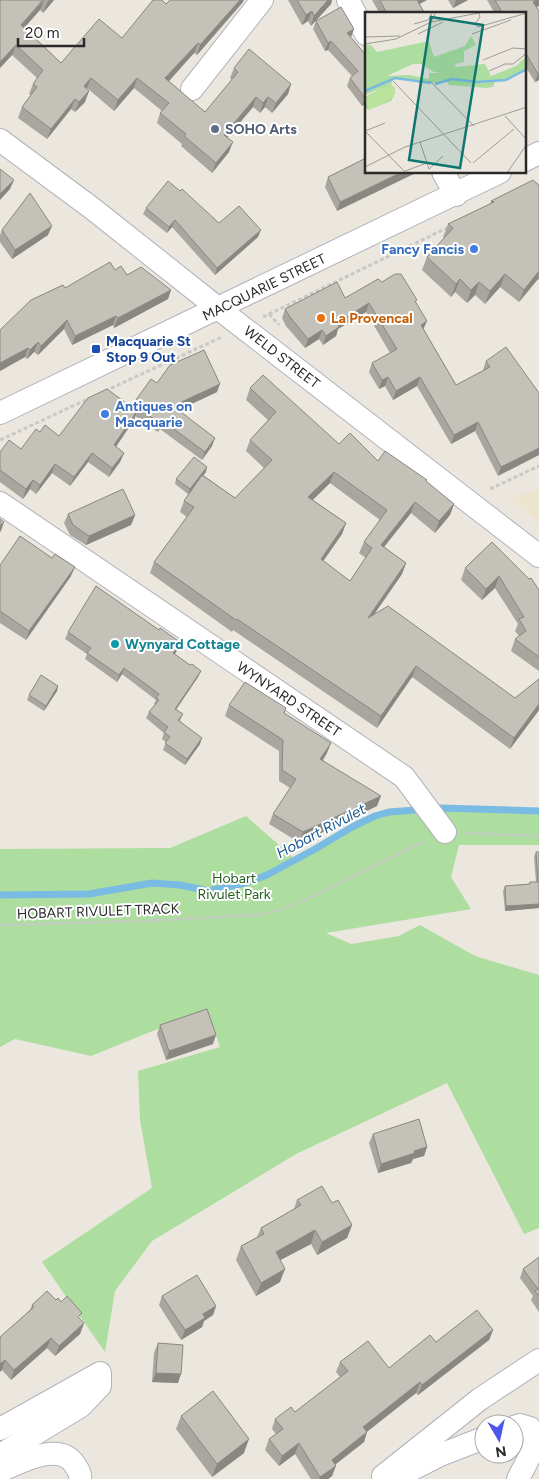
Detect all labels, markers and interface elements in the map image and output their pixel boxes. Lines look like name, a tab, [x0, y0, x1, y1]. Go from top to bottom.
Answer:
inset map	[365, 12, 526, 174]
scale bar	[18, 15, 84, 47]
text: 20 m	[25, 24, 59, 42]
place label: SOHO Arts	[225, 121, 297, 138]
marker: SOHO Arts	[209, 123, 221, 135]
place label: Fancy Fancis	[381, 241, 464, 258]
marker: Fancy Fancis	[468, 243, 480, 255]
street label: MACQUARIE STREET	[200, 250, 329, 325]
place label: La Provencal	[331, 310, 413, 327]
marker: La Provencal	[315, 312, 327, 324]
street label: WELD STREET	[240, 323, 323, 392]
place label: Macquarie St Stop 9 Out	[106, 333, 191, 366]
marker: Macquarie St Stop 9 Out	[90, 343, 102, 355]
place label: Antiques on Macquarie	[115, 398, 192, 431]
marker: Antiques on Macquarie	[99, 408, 111, 420]
place label: Wynyard Cottage	[125, 636, 240, 653]
marker: Wynyard Cottage	[109, 638, 121, 650]
street label: WYNYARD STREET	[233, 658, 344, 741]
water label: Hobart Rivulet	[273, 800, 369, 862]
park label: Hobart Rivulet Park	[197, 870, 271, 903]
street label: HOBART RIVULET TRACK	[16, 900, 180, 923]
north arrow	[474, 1414, 524, 1464]
text: N	[494, 1442, 508, 1461]

